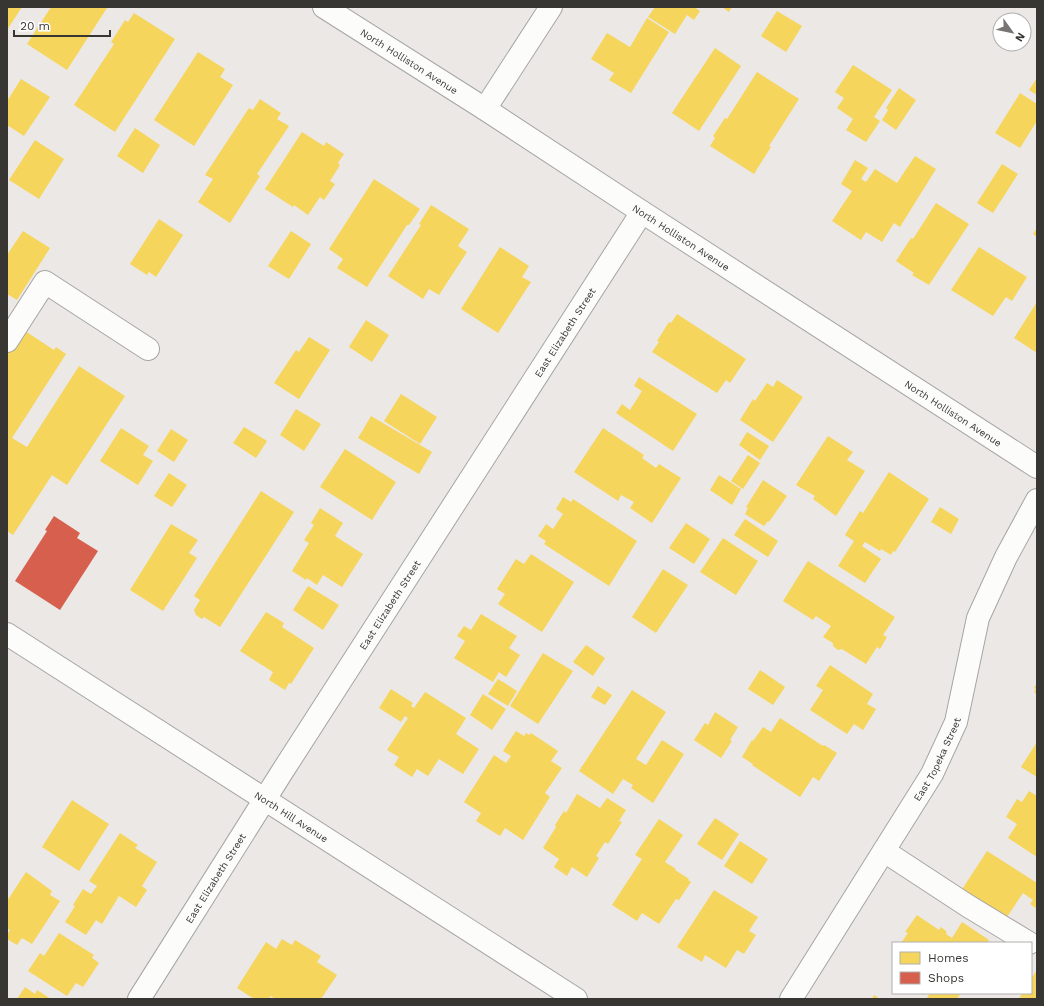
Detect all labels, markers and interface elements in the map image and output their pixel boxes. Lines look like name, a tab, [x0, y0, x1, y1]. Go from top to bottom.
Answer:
scale bar	[14, 12, 110, 38]
north arrow	[992, 12, 1032, 52]
text: 20 m	[20, 19, 50, 33]
street label: North Holliston Avenue	[359, 26, 460, 96]
text: N	[1012, 30, 1028, 44]
street label: North Holliston Avenue	[631, 202, 732, 273]
street label: East Elizabeth Street	[532, 285, 598, 379]
street label: North Holliston Avenue	[903, 378, 1004, 448]
street label: East Elizabeth Street	[357, 557, 423, 652]
street label: East Topeka Street	[911, 716, 962, 803]
street label: North Hill Avenue	[253, 789, 330, 844]
street label: East Elizabeth Street	[183, 830, 248, 925]
legend	[892, 942, 1032, 994]
text: Homes	[928, 951, 969, 965]
text: Shops	[928, 971, 964, 985]

